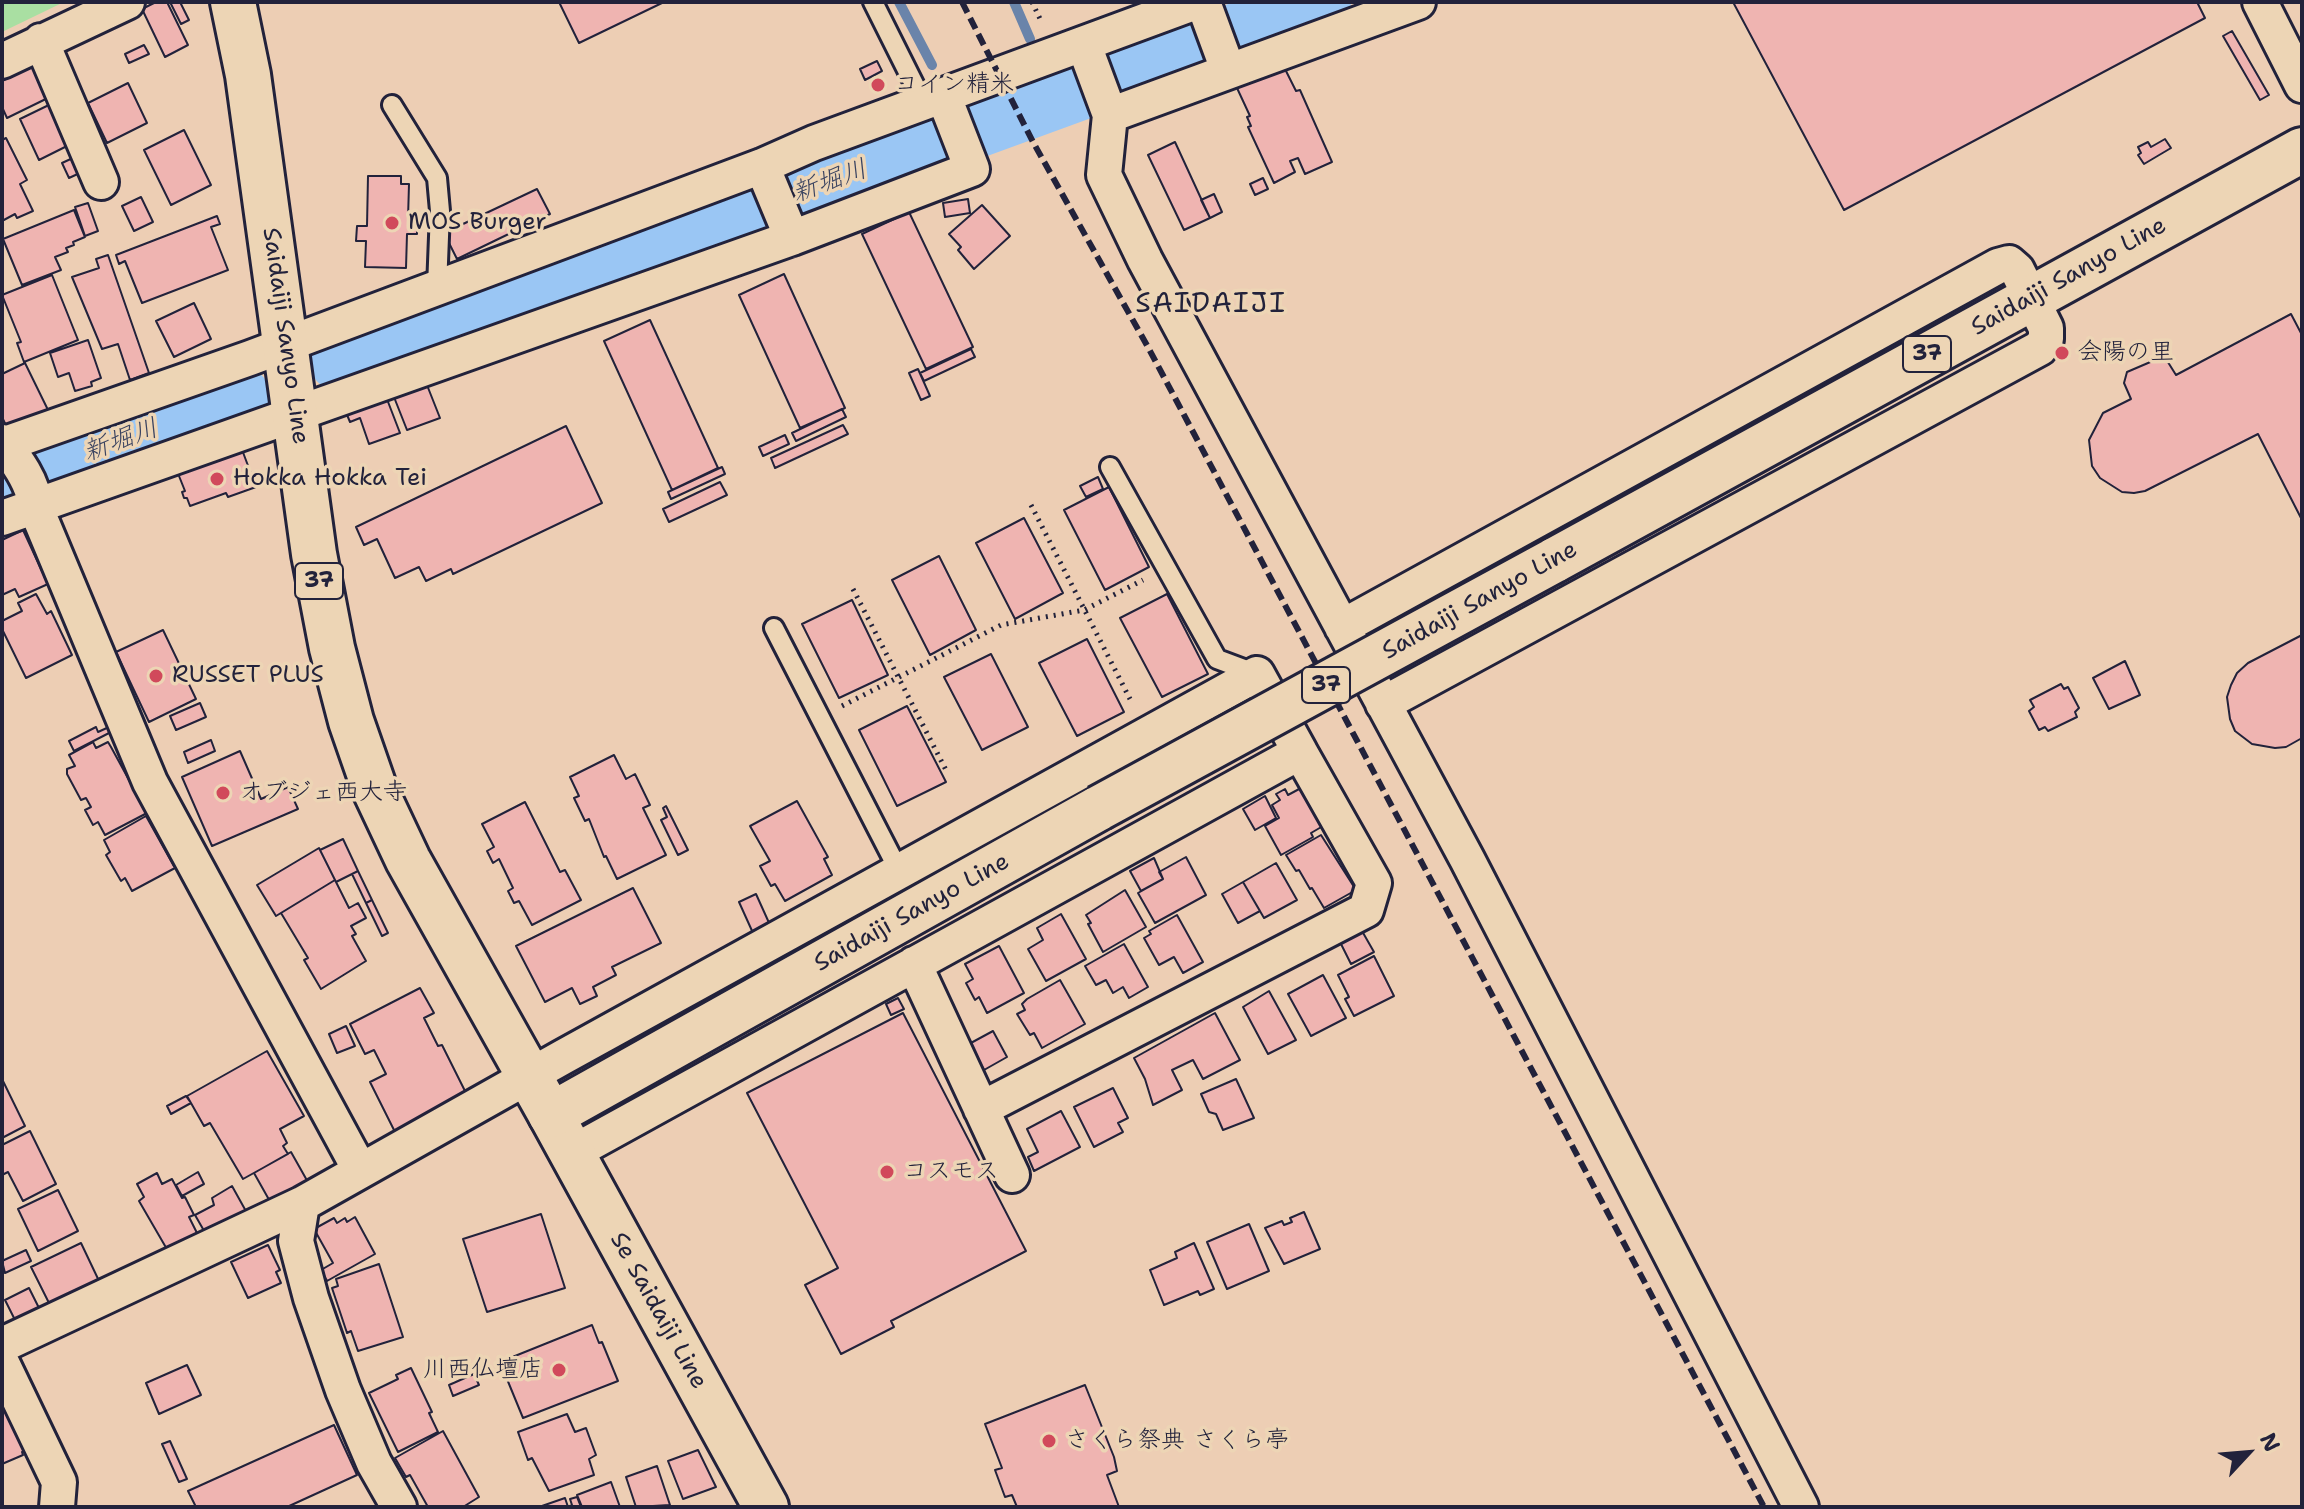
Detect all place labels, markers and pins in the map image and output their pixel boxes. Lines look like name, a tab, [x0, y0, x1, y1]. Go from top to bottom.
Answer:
place label: コイン精米	[894, 71, 1014, 99]
marker: コイン精米	[869, 76, 887, 94]
place label: MOS Burger	[408, 209, 547, 237]
marker: MOS Burger	[383, 214, 401, 232]
place label: 会陽の里	[2078, 339, 2174, 367]
marker: 会陽の里	[2053, 344, 2071, 362]
place label: Hokka Hokka Tei	[233, 465, 427, 493]
marker: Hokka Hokka Tei	[208, 470, 226, 488]
place label: RUSSET PLUS	[172, 662, 324, 690]
marker: RUSSET PLUS	[147, 667, 165, 685]
place label: オブジェ西大寺	[239, 779, 407, 807]
marker: オブジェ西大寺	[214, 784, 232, 802]
place label: コスモス	[903, 1158, 999, 1186]
marker: コスモス	[878, 1163, 896, 1181]
place label: 川西仏壇店	[423, 1356, 543, 1384]
marker: 川西仏壇店	[550, 1361, 568, 1379]
place label: さくら祭典 さくら亭	[1065, 1427, 1289, 1455]
marker: さくら祭典 さくら亭	[1040, 1432, 1058, 1450]

